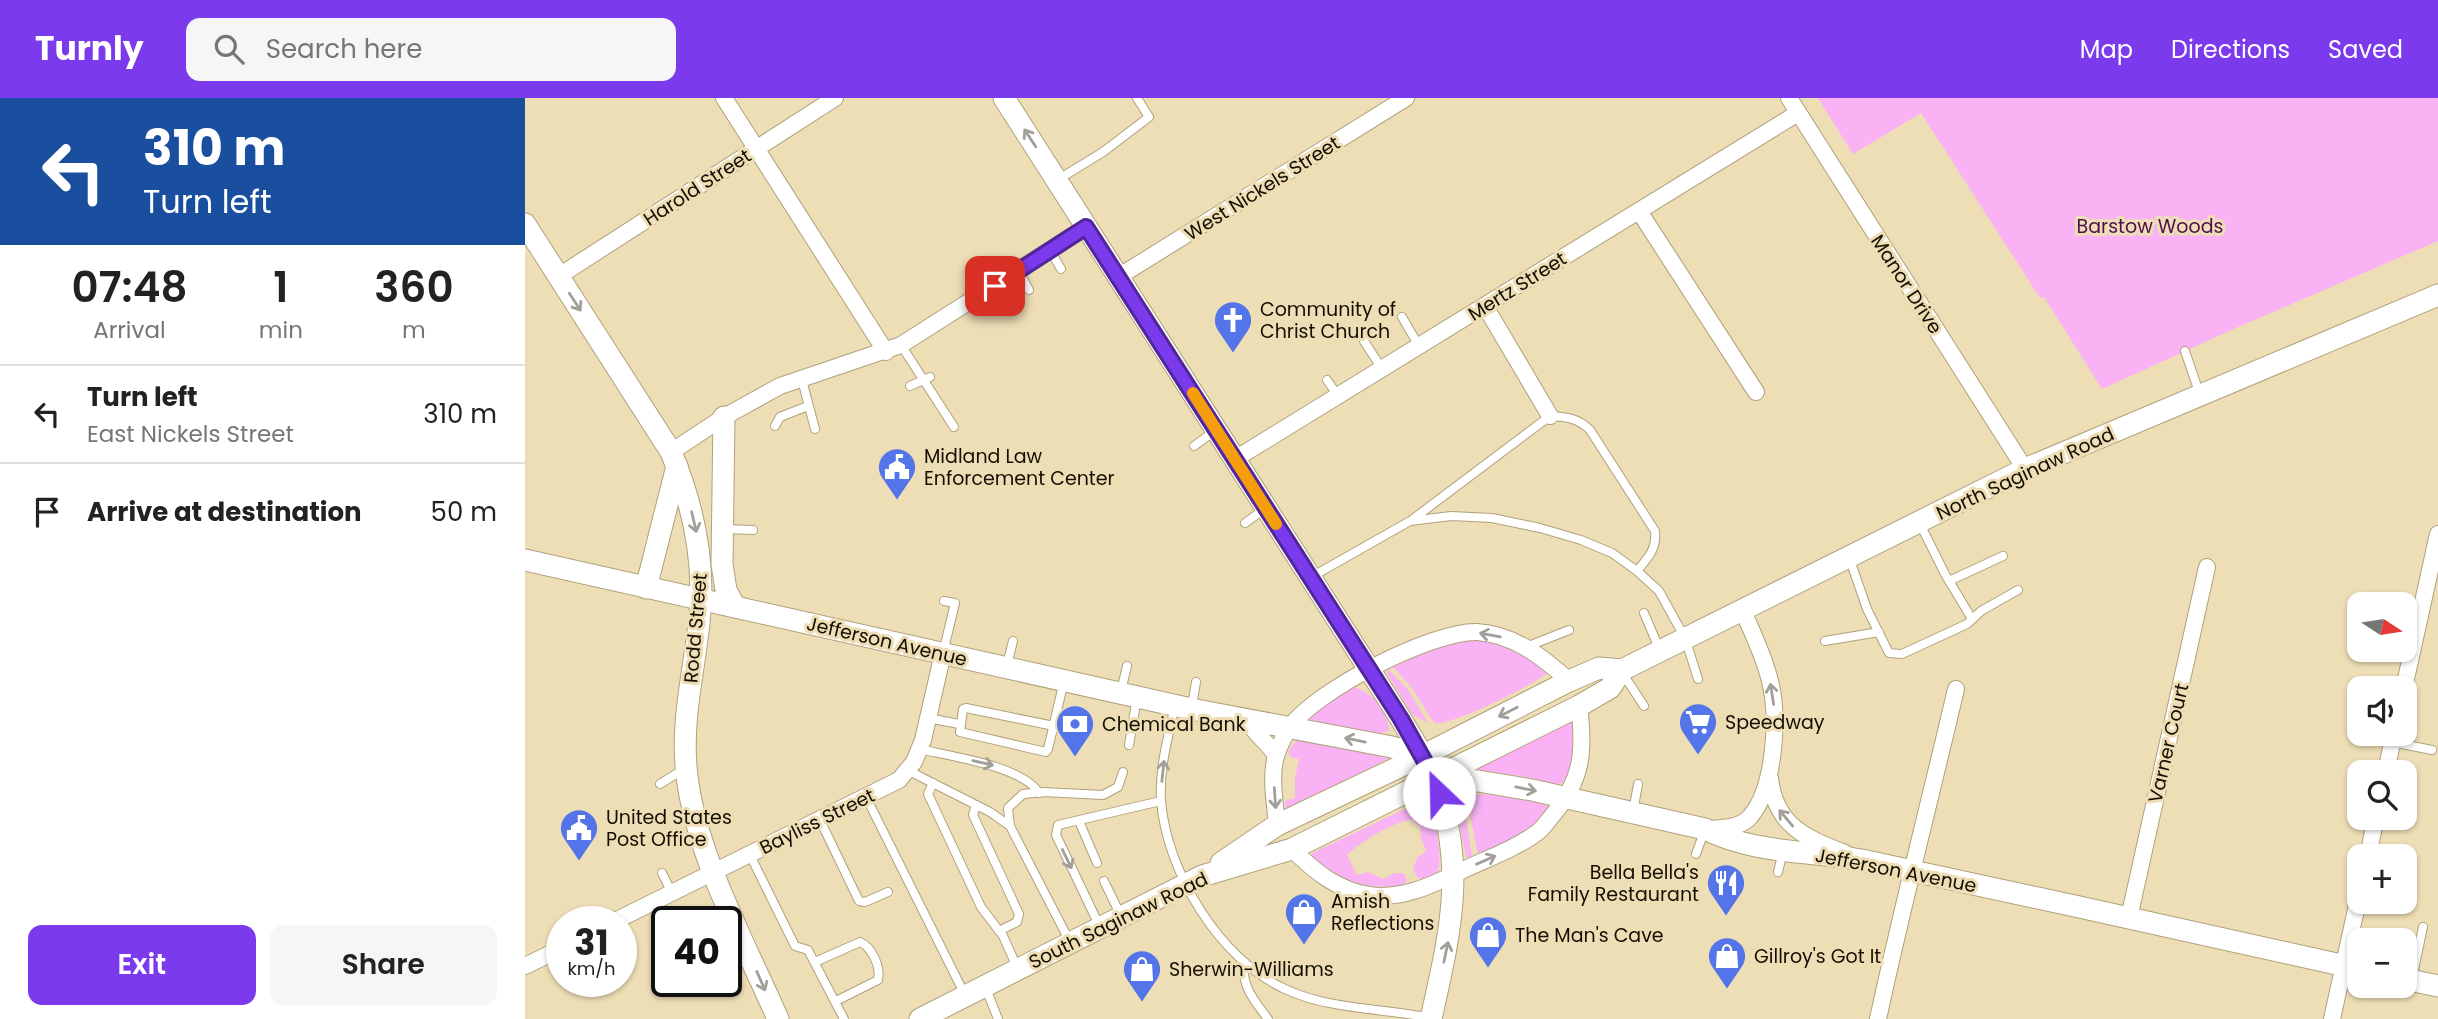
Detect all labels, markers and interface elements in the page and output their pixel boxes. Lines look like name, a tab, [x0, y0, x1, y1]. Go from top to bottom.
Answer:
search box	[186, 18, 676, 81]
text: Turnly	[35, 25, 144, 72]
icon: search	[210, 30, 248, 68]
text: Search here	[266, 31, 422, 67]
text: Map	[2080, 33, 2133, 66]
text: Directions	[2171, 33, 2290, 66]
text: Saved	[2328, 33, 2403, 66]
text: 310 m	[143, 114, 285, 182]
icon: left	[28, 126, 119, 217]
one-way arrow	[1022, 129, 1037, 148]
street label: West Nickels Street	[1179, 130, 1345, 247]
street label: Harold Street	[638, 142, 756, 232]
text: Turn left	[143, 179, 272, 224]
park label: Barstow Woods	[2077, 213, 2223, 240]
street label: Manor Drive	[1864, 229, 1949, 339]
street label: Mertz Street	[1463, 245, 1572, 327]
pin	[965, 256, 1025, 316]
text: 07:48	[71, 258, 187, 317]
text: 1	[273, 258, 288, 317]
text: 360	[374, 258, 454, 317]
icon: arrive	[976, 267, 1014, 305]
one-way arrow	[567, 292, 582, 311]
place label: Community of Christ Church	[1260, 296, 1396, 345]
church icon: Community of Christ Church	[1212, 299, 1254, 354]
text: Arrival	[93, 314, 166, 346]
text: min	[259, 314, 303, 346]
text: m	[402, 314, 426, 346]
text: Turn left	[87, 379, 198, 415]
icon: left	[28, 395, 66, 433]
text: 310 m	[423, 396, 497, 432]
text: East Nickels Street	[87, 418, 294, 450]
street label: North Saginaw Road	[1932, 420, 2119, 527]
place label: Midland Law Enforcement Center	[924, 443, 1115, 492]
public building icon: Midland Law Enforcement Center	[876, 446, 918, 501]
icon: arrive	[28, 493, 66, 531]
text: Arrive at destination	[87, 494, 362, 530]
text: 50 m	[431, 494, 497, 530]
one-way arrow	[687, 510, 701, 533]
street label: Rodd Street	[677, 572, 714, 684]
north arrow	[2347, 592, 2417, 662]
map controls	[2347, 592, 2417, 998]
street label: Jefferson Avenue	[804, 610, 970, 673]
one-way arrow	[1479, 628, 1502, 641]
button: sound	[2347, 676, 2417, 746]
street label: Varner Court	[2142, 681, 2195, 806]
one-way arrow	[1765, 683, 1778, 706]
supermarket icon: Speedway	[1677, 701, 1719, 756]
bank icon: Chemical Bank	[1054, 703, 1096, 758]
one-way arrow	[1498, 706, 1519, 719]
place label: Speedway	[1725, 709, 1825, 736]
place label: Chemical Bank	[1102, 711, 1246, 738]
one-way arrow	[1344, 733, 1367, 747]
position arrow	[1402, 756, 1476, 830]
one-way arrow	[971, 757, 994, 771]
one-way arrow	[1156, 760, 1169, 783]
button: search	[2347, 760, 2417, 830]
street label: Bayliss Street	[755, 782, 879, 861]
one-way arrow	[1514, 783, 1537, 796]
one-way arrow	[1269, 786, 1282, 808]
place label: United States Post Office	[606, 804, 732, 853]
public building icon: United States Post Office	[558, 807, 600, 862]
one-way arrow	[1778, 809, 1794, 827]
street label: Jefferson Avenue	[1813, 842, 1979, 899]
button: +	[2347, 844, 2417, 914]
one-way arrow	[1061, 848, 1075, 869]
one-way arrow	[1474, 853, 1496, 866]
place label: Bella Bella's Family Restaurant	[1528, 859, 1699, 908]
restaurant icon: Bella Bella's Family Restaurant	[1705, 862, 1747, 917]
street label: South Saginaw Road	[1024, 865, 1212, 976]
place label: Amish Reflections	[1331, 888, 1434, 937]
shop icon: Amish Reflections	[1283, 891, 1325, 946]
speed limit sign: 40	[651, 906, 742, 997]
shop icon: The Man's Cave	[1467, 914, 1509, 969]
text: 31	[574, 918, 609, 967]
place label: The Man's Cave	[1515, 922, 1664, 949]
button: Exit	[28, 925, 256, 1005]
button: Share	[270, 925, 497, 1005]
button: −	[2347, 928, 2417, 998]
shop icon: Gillroy's Got It	[1706, 935, 1748, 990]
one-way arrow	[1439, 941, 1453, 964]
place label: Gillroy's Got It	[1754, 943, 1881, 970]
shop icon: Sherwin-Williams	[1121, 948, 1163, 1003]
text: km/h	[568, 956, 615, 981]
place label: Sherwin-Williams	[1169, 956, 1334, 983]
one-way arrow	[755, 970, 768, 991]

